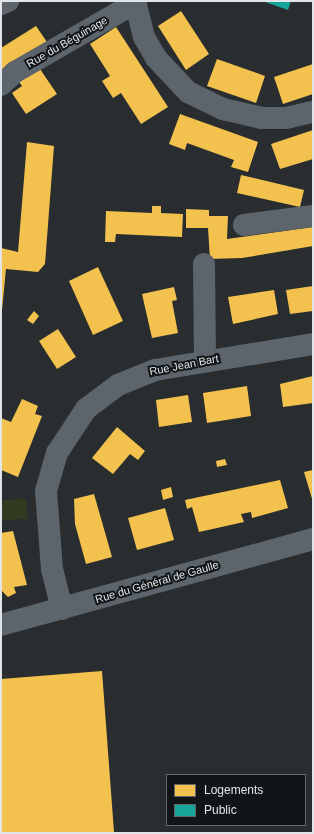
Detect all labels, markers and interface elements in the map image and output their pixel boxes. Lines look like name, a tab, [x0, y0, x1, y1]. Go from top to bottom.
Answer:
street label: Rue du Béguinage	[24, 14, 110, 70]
street label: Rue Jean Bart	[148, 352, 220, 378]
street label: Rue du Général de Gaulle	[94, 558, 220, 606]
legend	[166, 774, 306, 826]
text: Logements	[204, 783, 263, 797]
text: Public	[204, 803, 237, 817]

